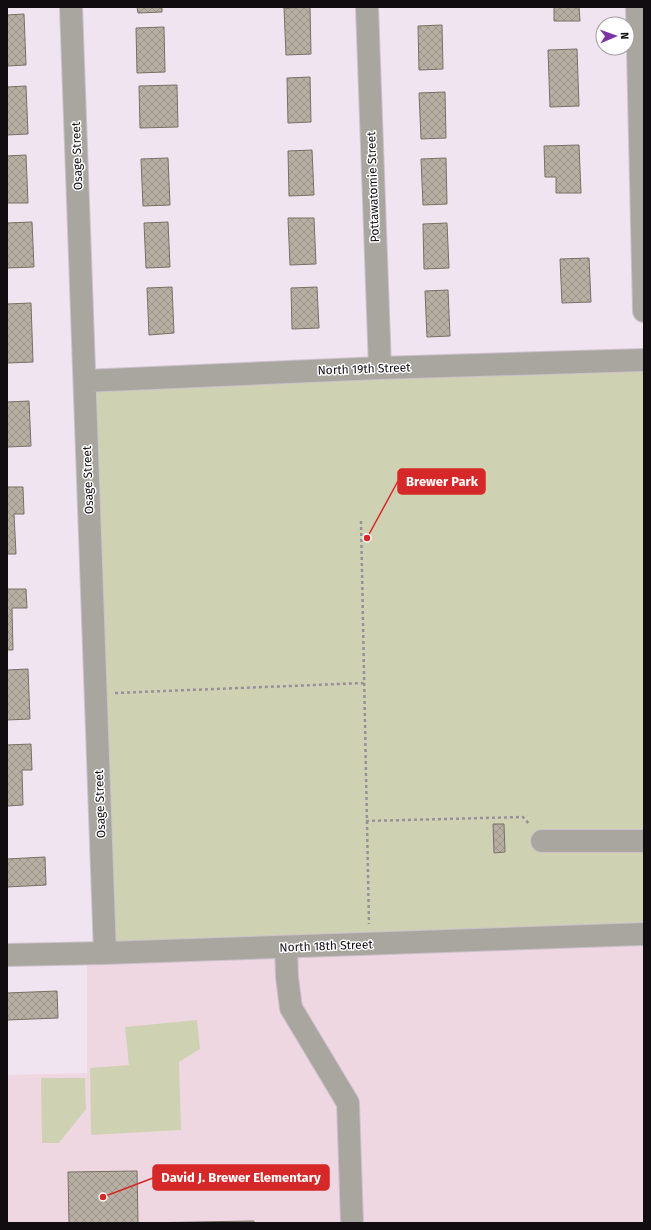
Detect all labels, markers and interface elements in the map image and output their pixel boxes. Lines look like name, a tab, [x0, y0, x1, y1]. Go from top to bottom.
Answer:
north arrow	[595, 16, 635, 56]
text: N	[618, 32, 631, 40]
street label: Osage Street	[69, 121, 85, 190]
street label: Pottawatomie Street	[364, 131, 382, 243]
street label: North 19th Street	[317, 360, 411, 378]
street label: Osage Street	[80, 445, 96, 514]
callout: Brewer Park	[398, 469, 485, 494]
text: Brewer Park	[406, 474, 479, 489]
street label: Osage Street	[92, 769, 108, 838]
street label: North 18th Street	[279, 937, 374, 955]
callout: David J. Brewer Elementary	[153, 1165, 329, 1190]
text: David J. Brewer Elementary	[161, 1170, 321, 1185]

